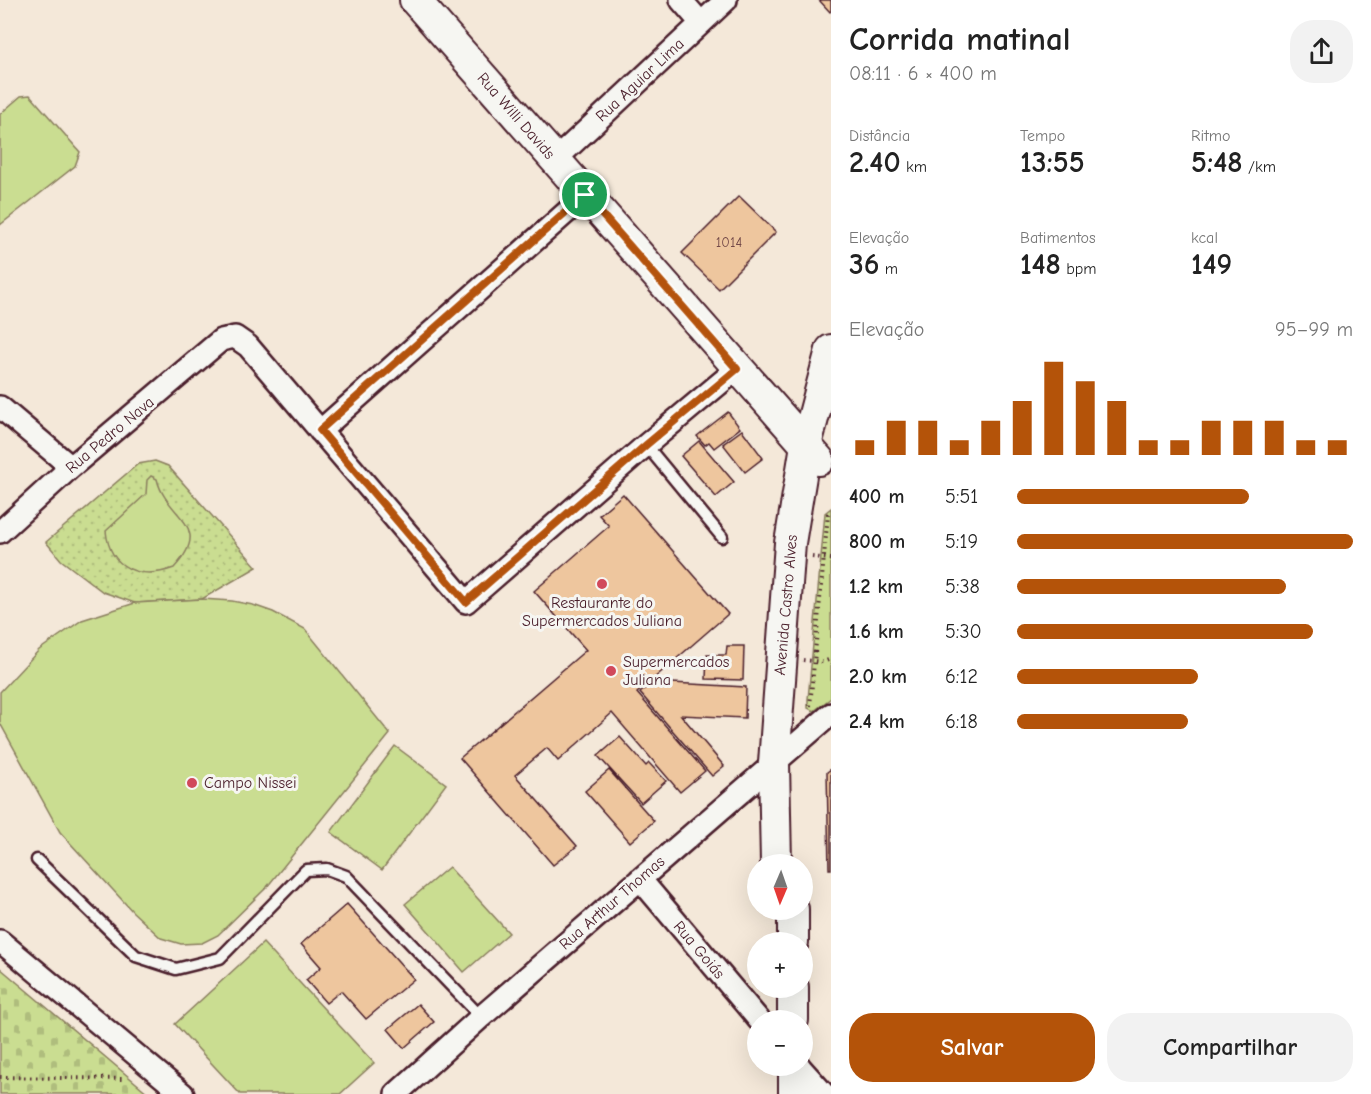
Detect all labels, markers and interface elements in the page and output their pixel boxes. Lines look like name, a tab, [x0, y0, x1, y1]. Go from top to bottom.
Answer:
text: Corrida matinal	[849, 20, 1071, 58]
button: share	[1290, 20, 1353, 83]
street label: Rua Aguiar Lima	[592, 35, 688, 125]
text: 08:11 · 6 × 400 m	[849, 62, 997, 85]
street label: Rua Willi Davids	[474, 69, 559, 163]
text: Distância	[849, 127, 910, 145]
text: Tempo	[1020, 127, 1065, 145]
text: Ritmo	[1191, 127, 1230, 145]
text: 2.40	[849, 145, 901, 180]
text: 13:55	[1020, 145, 1085, 180]
text: 5:48	[1191, 145, 1243, 180]
text: km	[901, 158, 927, 176]
text: /km	[1243, 158, 1276, 176]
pin	[559, 169, 610, 220]
icon: arrive	[568, 178, 601, 211]
text: Elevação	[849, 229, 909, 247]
text: Batimentos	[1020, 229, 1096, 247]
text: kcal	[1191, 229, 1218, 247]
house number: 1014	[716, 234, 742, 251]
text: 36	[849, 247, 879, 282]
text: 148	[1020, 247, 1061, 282]
text: 149	[1191, 247, 1232, 282]
text: m	[879, 260, 898, 278]
text: bpm	[1061, 260, 1097, 278]
text: Elevação	[849, 318, 924, 341]
text: 95–99 m	[1275, 318, 1353, 341]
street label: Rua Pedro Nava	[62, 393, 158, 477]
text: 400 m	[849, 485, 904, 508]
text: 5:51	[945, 485, 978, 508]
text: 800 m	[849, 530, 905, 553]
text: 5:19	[945, 530, 978, 553]
street label: Avenida Castro Alves	[771, 534, 801, 676]
text: 1.2 km	[849, 575, 903, 598]
text: 5:38	[945, 575, 980, 598]
marker: Restaurante do Supermercados Juliana	[595, 577, 609, 591]
place label: Restaurante do Supermercados Juliana	[522, 594, 682, 630]
text: 1.6 km	[849, 620, 904, 643]
text: 5:30	[945, 620, 982, 643]
place label: Supermercados Juliana	[623, 653, 730, 689]
marker: Supermercados Juliana	[604, 664, 618, 678]
text: 2.0 km	[849, 665, 907, 688]
text: 6:12	[945, 665, 978, 688]
text: 2.4 km	[849, 710, 905, 733]
text: 6:18	[945, 710, 978, 733]
place label: Campo Nissei	[204, 774, 297, 792]
marker: Campo Nissei	[185, 776, 199, 790]
street label: Rua Arthur Thomas	[556, 852, 669, 954]
north arrow	[747, 854, 813, 920]
map controls	[747, 854, 813, 1076]
street label: Rua Goiás	[670, 917, 729, 983]
button: +	[747, 932, 813, 998]
button: −	[747, 1010, 813, 1076]
button: Salvar	[849, 1013, 1095, 1082]
button: Compartilhar	[1107, 1013, 1353, 1082]

